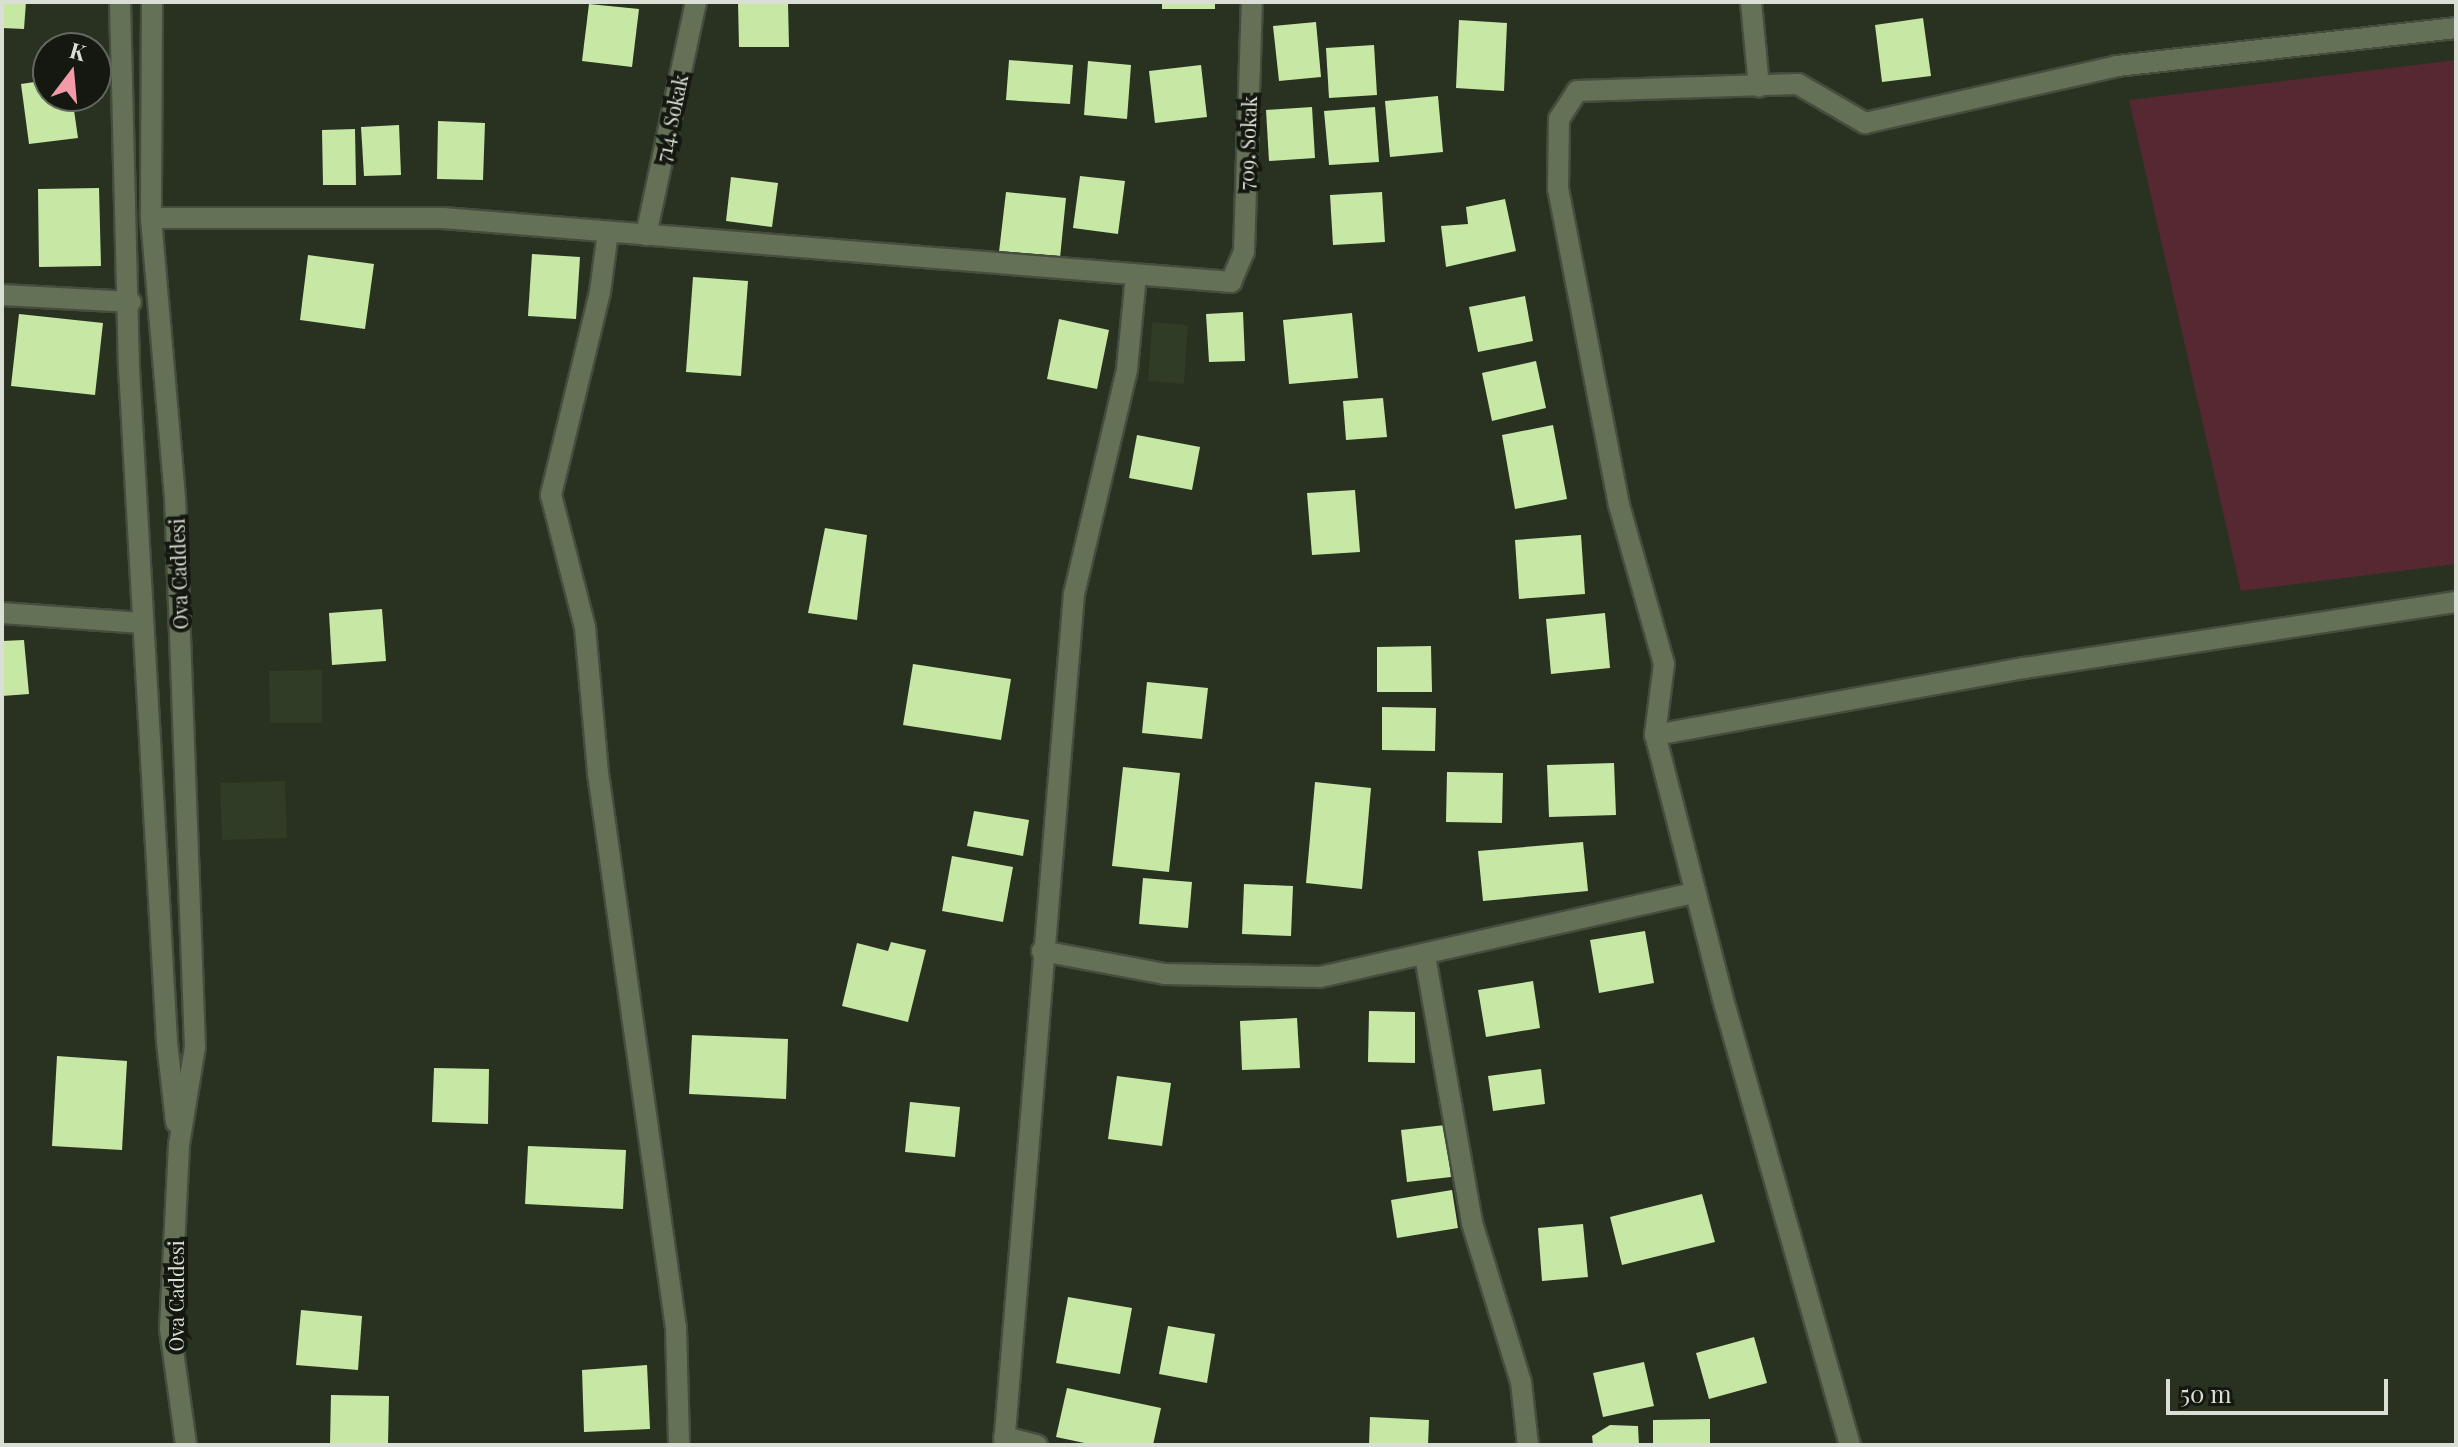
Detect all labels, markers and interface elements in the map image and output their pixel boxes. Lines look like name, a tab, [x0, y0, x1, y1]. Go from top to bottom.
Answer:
north arrow	[32, 32, 112, 112]
text: K	[66, 34, 90, 67]
street label: 714. Sokak	[650, 72, 692, 164]
street label: 709. Sokak	[1233, 96, 1261, 190]
street label: Ova Caddesi	[164, 518, 192, 630]
street label: Ova Caddesi	[163, 1240, 187, 1352]
scale bar	[2170, 1363, 2392, 1413]
text: 50 m	[2180, 1377, 2232, 1409]

